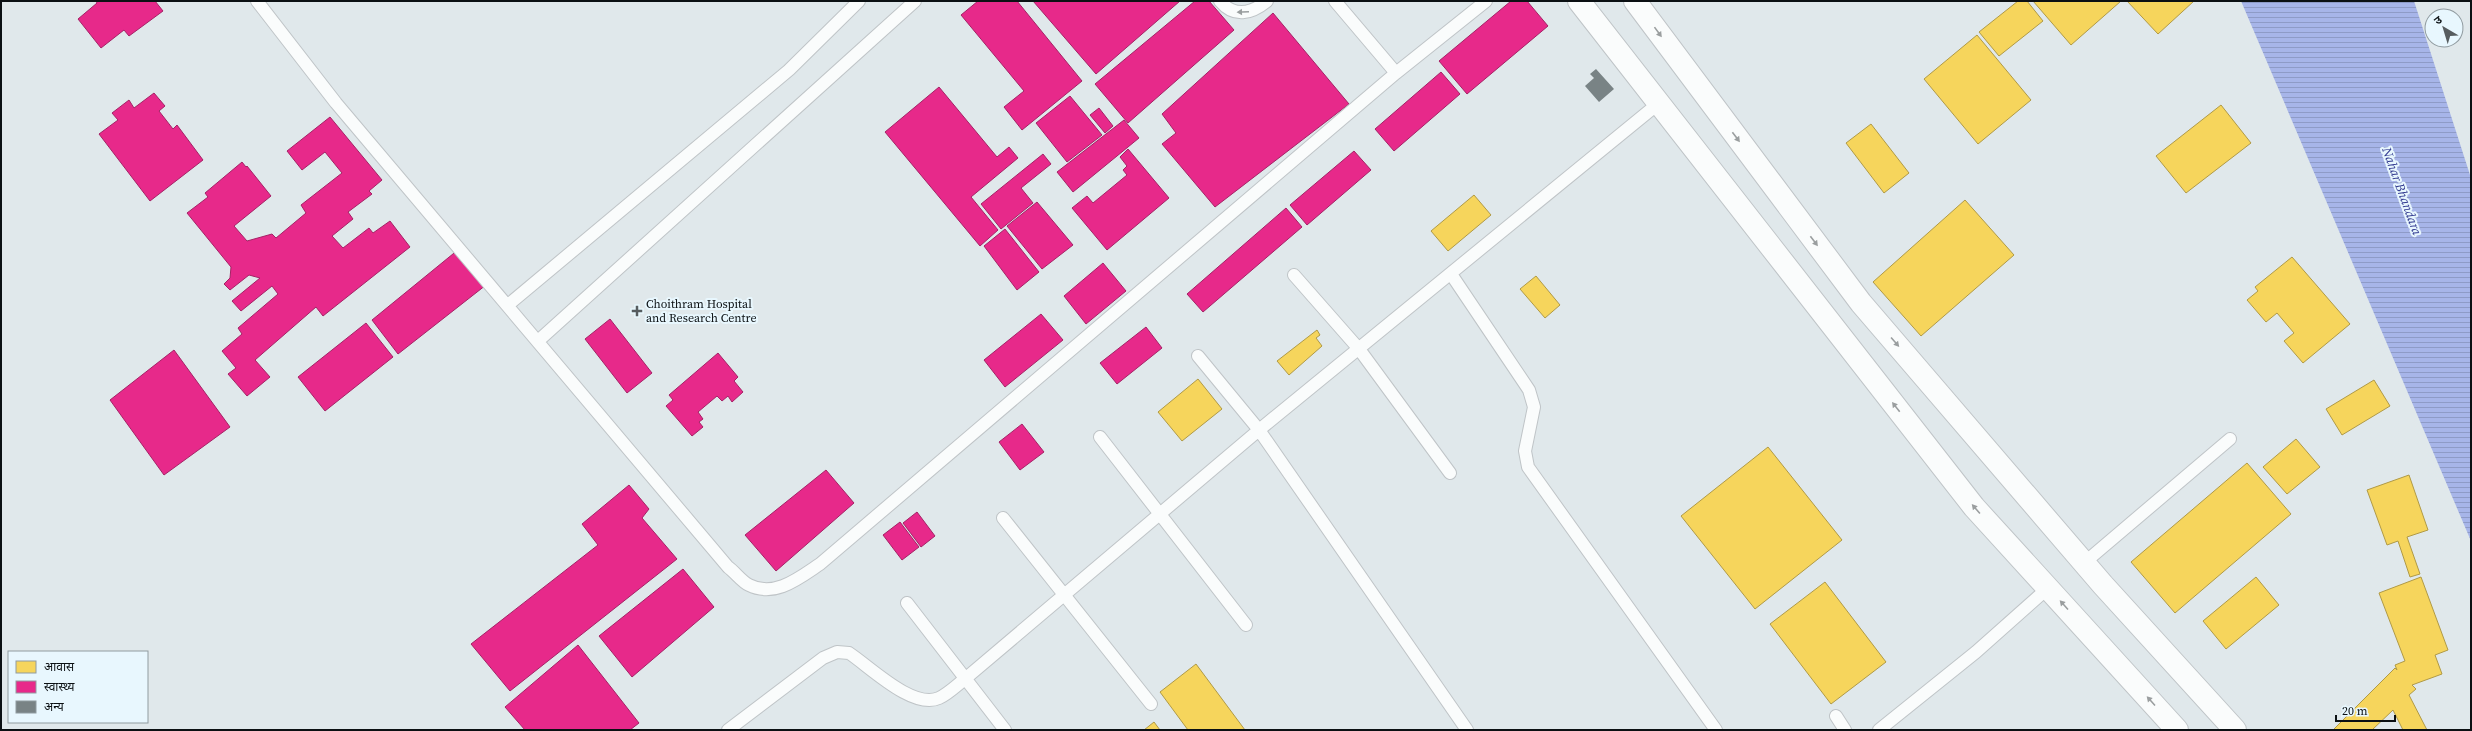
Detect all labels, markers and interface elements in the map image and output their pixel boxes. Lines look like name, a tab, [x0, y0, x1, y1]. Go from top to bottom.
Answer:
north arrow	[2424, 8, 2464, 48]
one-way arrow	[1236, 9, 1249, 15]
text: उ	[2431, 12, 2446, 28]
one-way arrow	[1654, 27, 1662, 38]
one-way arrow	[1732, 131, 1740, 142]
water label: Nahar Bhandara	[2378, 144, 2426, 237]
one-way arrow	[1810, 235, 1818, 246]
place label: Choithram Hospital and Research Centre	[646, 296, 757, 326]
marker: Choithram Hospital and Research Centre	[631, 305, 643, 317]
one-way arrow	[1890, 338, 1899, 347]
one-way arrow	[1891, 401, 1900, 412]
one-way arrow	[1971, 504, 1981, 514]
one-way arrow	[2059, 600, 2068, 610]
legend	[8, 651, 148, 723]
text: आवास	[44, 659, 75, 675]
text: स्वास्थ्य	[44, 679, 76, 695]
one-way arrow	[2146, 696, 2156, 706]
scale bar	[2336, 697, 2395, 723]
text: अन्य	[44, 699, 65, 715]
text: 20 m	[2342, 703, 2368, 719]

